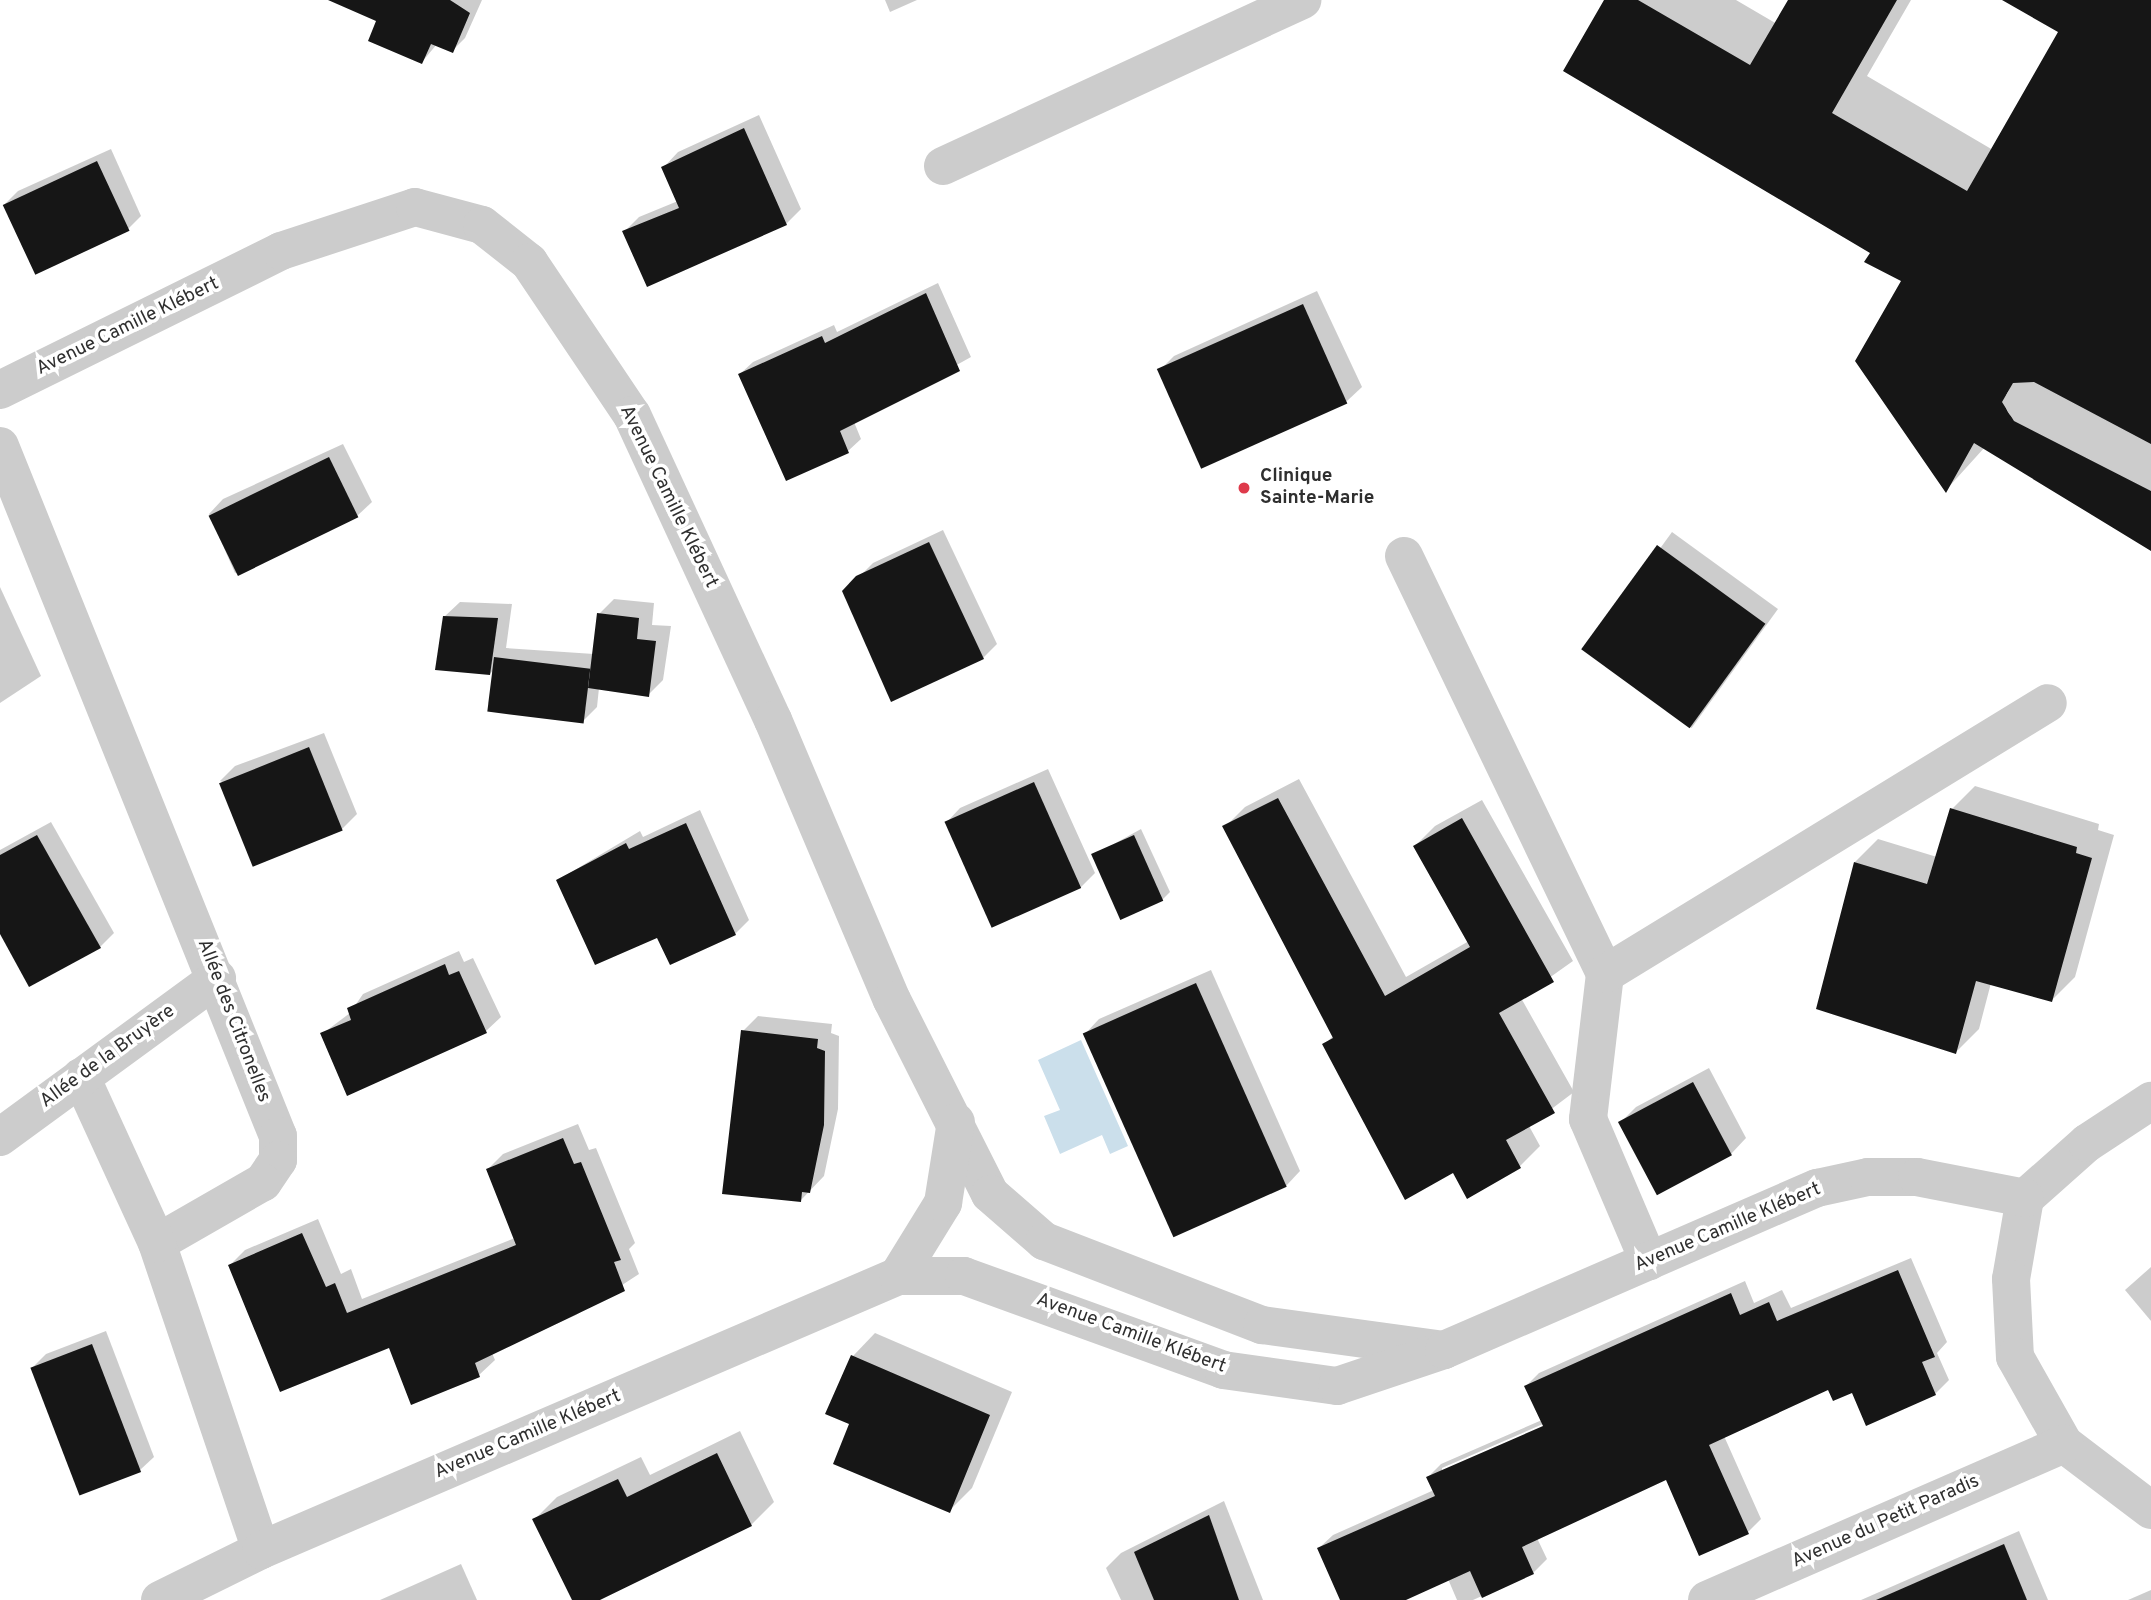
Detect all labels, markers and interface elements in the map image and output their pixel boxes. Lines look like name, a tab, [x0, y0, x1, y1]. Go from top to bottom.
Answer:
street label: Avenue Camille Klébert	[33, 273, 223, 381]
street label: Avenue Camille Klébert	[614, 402, 722, 592]
place label: Clinique Sainte-Marie	[1260, 466, 1374, 510]
marker: Clinique Sainte-Marie	[1234, 478, 1254, 498]
street label: Allée des Citronelles	[191, 936, 275, 1106]
street label: Allée de la Bruyère	[36, 1001, 180, 1113]
street label: Avenue Camille Klébert	[1631, 1178, 1825, 1278]
street label: Avenue Camille Klébert	[1033, 1289, 1229, 1379]
street label: Avenue Camille Klébert	[431, 1385, 625, 1485]
street label: Avenue du Petit Paradis	[1789, 1470, 1983, 1574]

